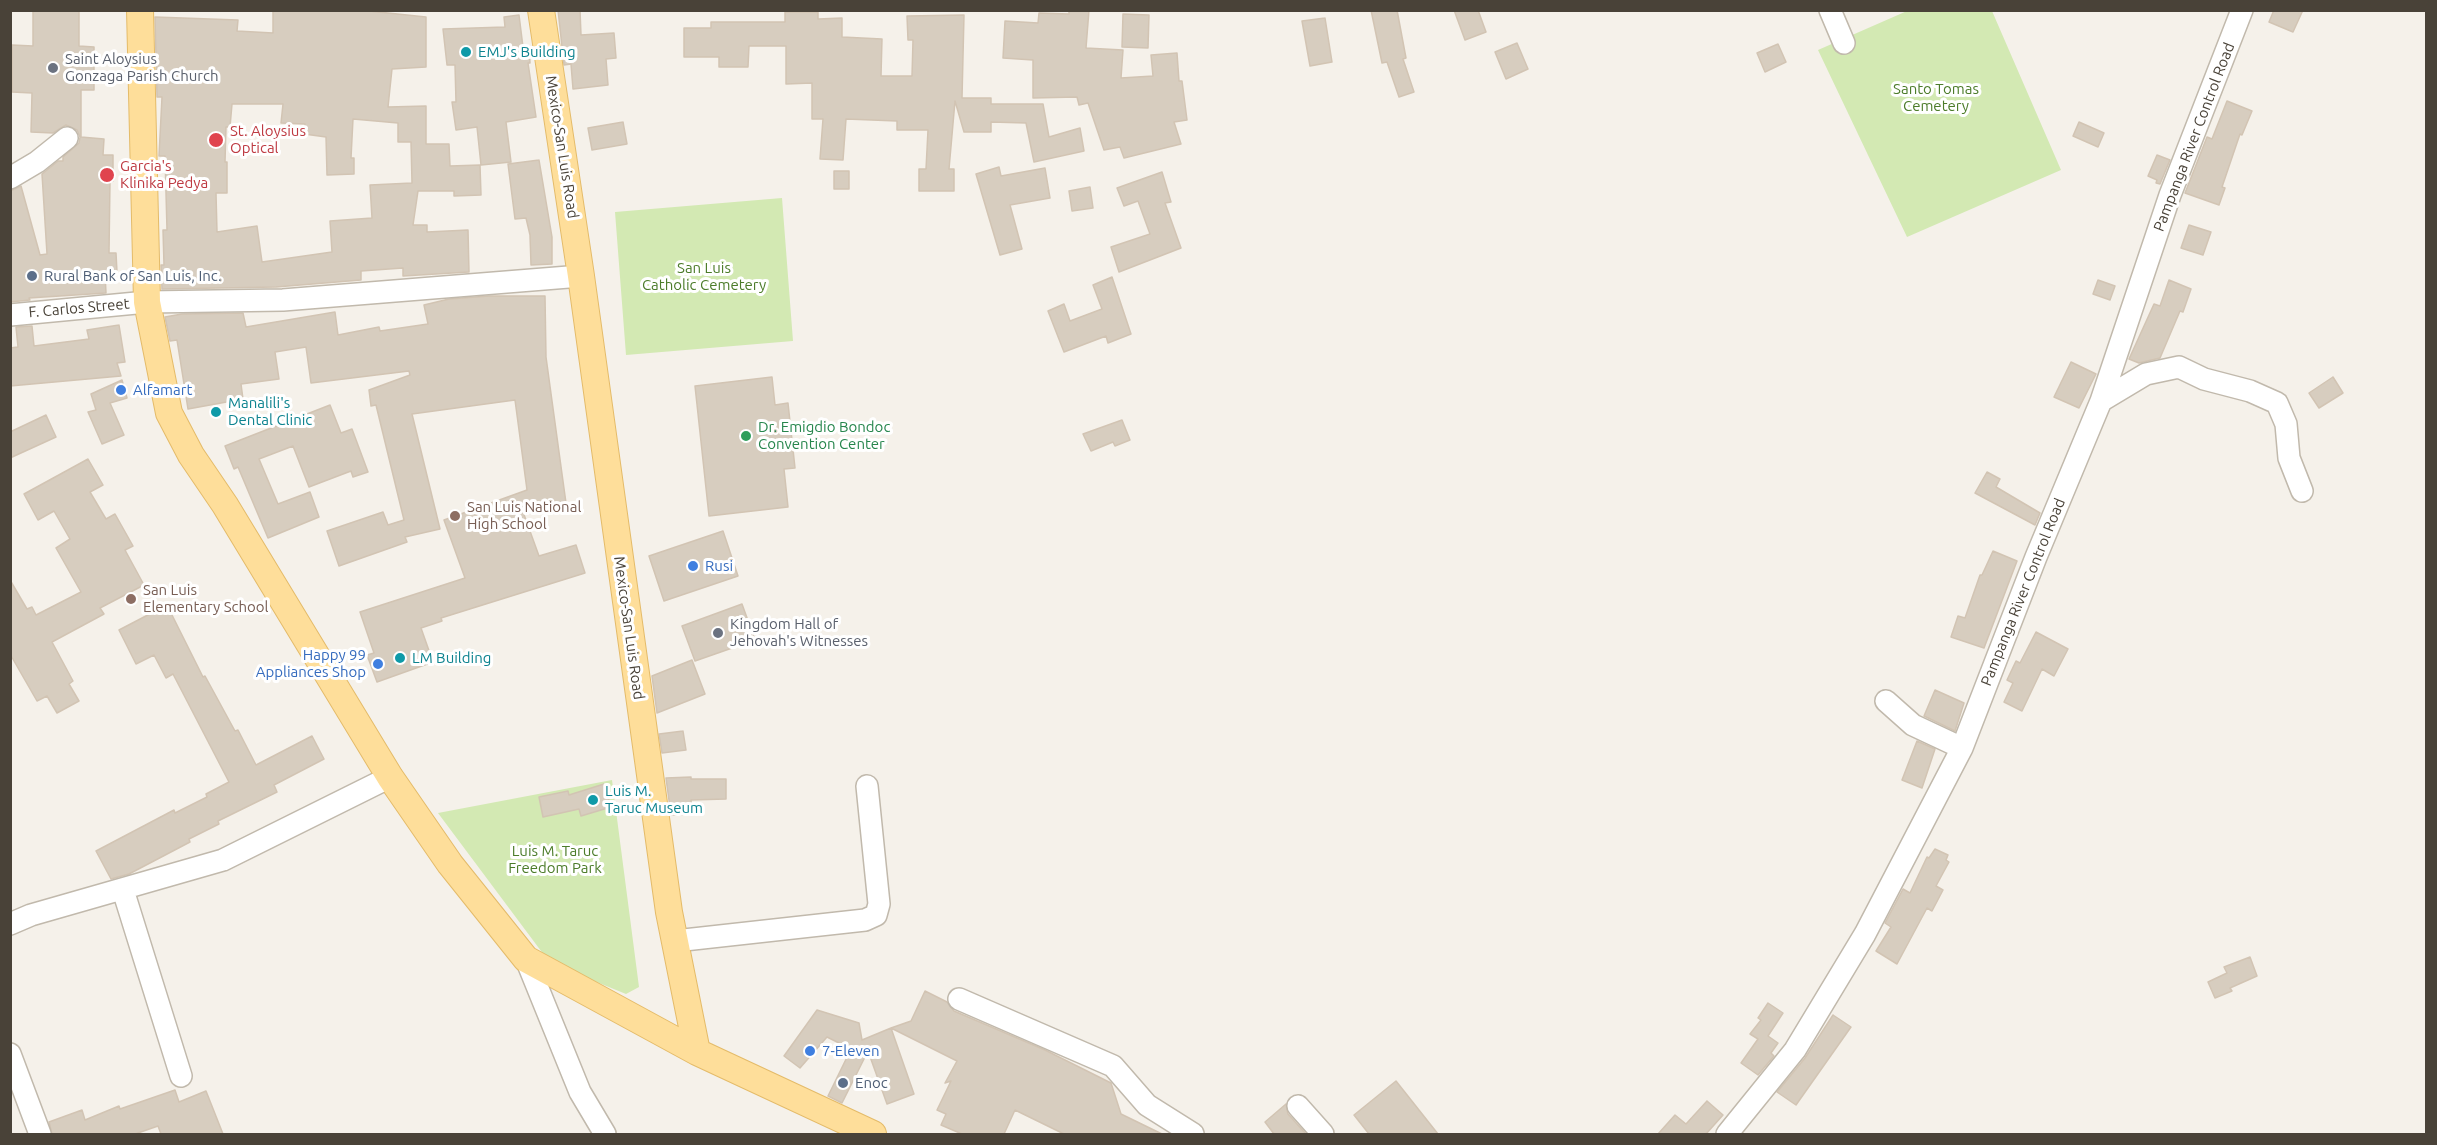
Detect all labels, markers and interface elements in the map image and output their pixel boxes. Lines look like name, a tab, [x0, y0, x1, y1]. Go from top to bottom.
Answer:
street label: Pampanga River Control Road	[2150, 40, 2238, 234]
place label: EMJ's Building	[478, 43, 576, 61]
marker: EMJ's Building	[459, 45, 473, 59]
place label: Saint Aloysius Gonzaga Parish Church	[65, 50, 219, 85]
marker: Saint Aloysius Gonzaga Parish Church	[46, 61, 60, 75]
street label: Mexico-San Luis Road	[542, 74, 582, 220]
park label: Santo Tomas Cemetery	[1893, 80, 1979, 115]
place label: St. Aloysius Optical	[230, 122, 306, 157]
marker: St. Aloysius Optical	[207, 131, 225, 149]
place label: Garcia's Klinika Pedya	[120, 157, 208, 192]
marker: Garcia's Klinika Pedya	[98, 166, 116, 184]
park label: San Luis Catholic Cemetery	[642, 259, 766, 294]
place label: Rural Bank of San Luis, Inc.	[44, 267, 222, 285]
marker: Rural Bank of San Luis, Inc.	[25, 269, 39, 283]
street label: F. Carlos Street	[28, 295, 130, 321]
place label: Alfamart	[133, 381, 192, 399]
marker: Alfamart	[114, 383, 128, 397]
place label: Manalili's Dental Clinic	[228, 394, 312, 429]
marker: Manalili's Dental Clinic	[209, 405, 223, 419]
place label: Dr. Emigdio Bondoc Convention Center	[758, 418, 890, 453]
marker: Dr. Emigdio Bondoc Convention Center	[739, 429, 753, 443]
street label: Pampanga River Control Road	[1977, 496, 2069, 688]
place label: San Luis National High School	[467, 498, 581, 533]
marker: San Luis National High School	[448, 509, 462, 523]
street label: Mexico-San Luis Road	[610, 555, 648, 701]
place label: Rusi	[705, 557, 733, 575]
marker: Rusi	[686, 559, 700, 573]
place label: San Luis Elementary School	[143, 581, 269, 616]
marker: San Luis Elementary School	[124, 592, 138, 606]
place label: Kingdom Hall of Jehovah's Witnesses	[730, 615, 868, 650]
marker: Kingdom Hall of Jehovah's Witnesses	[711, 626, 725, 640]
place label: Happy 99 Appliances Shop	[256, 646, 366, 681]
place label: LM Building	[412, 649, 491, 667]
marker: LM Building	[393, 651, 407, 665]
marker: Happy 99 Appliances Shop	[371, 657, 385, 671]
place label: Luis M. Taruc Museum	[605, 782, 703, 817]
marker: Luis M. Taruc Museum	[586, 793, 600, 807]
park label: Luis M. Taruc Freedom Park	[508, 842, 602, 877]
place label: 7-Eleven	[822, 1042, 880, 1060]
marker: 7-Eleven	[803, 1044, 817, 1058]
place label: Enoc	[855, 1074, 888, 1092]
marker: Enoc	[836, 1076, 850, 1090]

